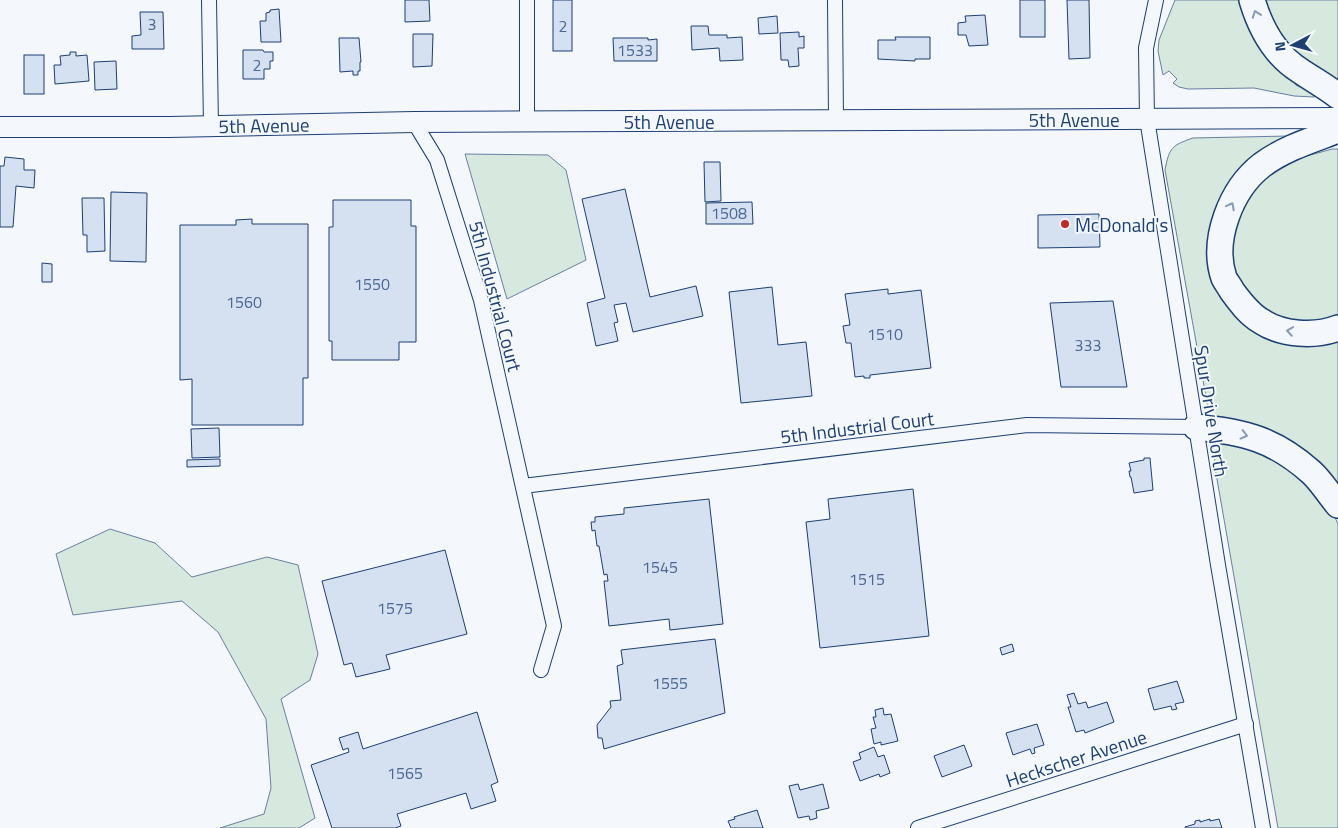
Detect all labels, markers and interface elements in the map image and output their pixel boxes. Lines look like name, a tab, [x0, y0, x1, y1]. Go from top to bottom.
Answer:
one-way arrow	[1252, 10, 1262, 19]
house number: 3	[148, 12, 156, 36]
house number: 2	[559, 14, 567, 38]
north arrow	[1268, 20, 1318, 70]
house number: 1533	[617, 38, 653, 62]
text: N	[1269, 40, 1291, 52]
house number: 2	[253, 53, 261, 77]
street label: 5th Avenue	[1028, 105, 1120, 134]
street label: 5th Avenue	[623, 107, 715, 136]
street label: 5th Avenue	[218, 110, 310, 140]
house number: 1508	[711, 201, 747, 225]
one-way arrow	[1225, 202, 1235, 211]
place label: McDonald's	[1075, 210, 1168, 239]
street label: 5th Industrial Court	[462, 218, 530, 375]
marker: McDonald's	[1059, 218, 1071, 230]
house number: 1550	[354, 272, 390, 296]
house number: 1560	[226, 290, 262, 314]
house number: 1510	[867, 322, 903, 346]
one-way arrow	[1286, 327, 1294, 337]
house number: 333	[1075, 333, 1101, 357]
street label: Spur Drive North	[1187, 343, 1237, 479]
street label: 5th Industrial Court	[779, 403, 936, 451]
one-way arrow	[1239, 429, 1248, 440]
house number: 1545	[642, 555, 678, 579]
house number: 1515	[849, 567, 885, 591]
house number: 1575	[377, 596, 413, 620]
house number: 1555	[652, 671, 688, 695]
street label: Heckscher Avenue	[1002, 722, 1150, 794]
house number: 1565	[387, 761, 423, 785]

